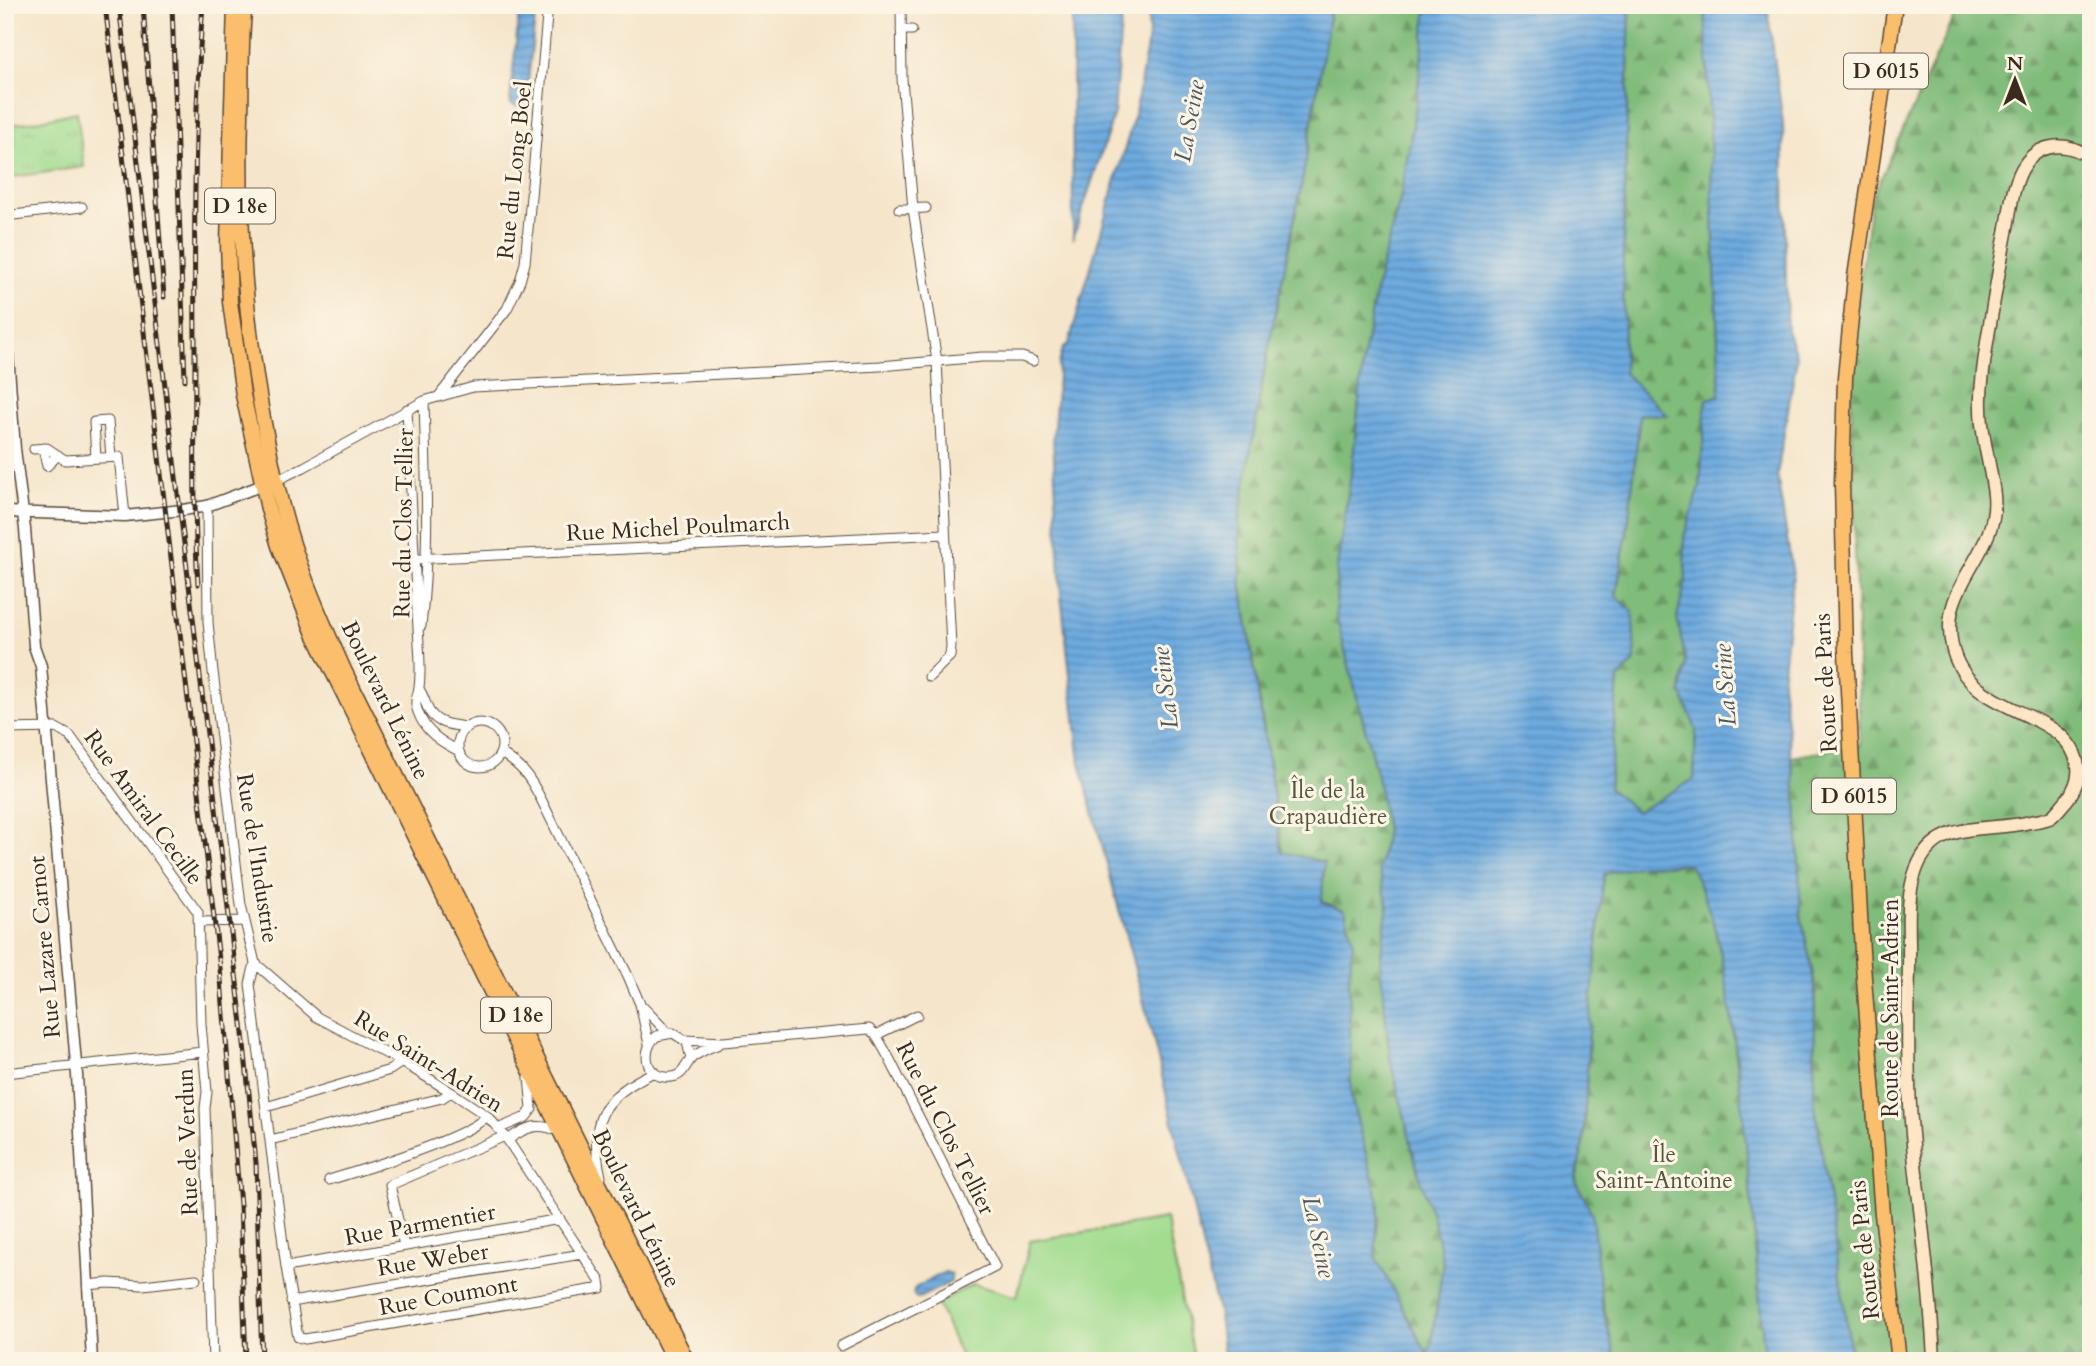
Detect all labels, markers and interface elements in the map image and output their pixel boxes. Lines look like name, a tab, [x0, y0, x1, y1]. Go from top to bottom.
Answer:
north arrow	[1980, 46, 2050, 116]
text: N	[2007, 51, 2024, 77]
road number: D 6015	[1844, 54, 1928, 88]
water label: La Seine	[1166, 77, 1213, 165]
street label: Rue du Long Boel	[490, 79, 539, 261]
road number: D 18e	[205, 188, 275, 224]
street label: Rue du Clos Tellier	[386, 427, 421, 618]
street label: Rue Michel Poulmarch	[565, 506, 791, 549]
street label: Route de Paris	[1806, 612, 1845, 754]
street label: Boulevard Lénine	[334, 616, 437, 785]
water label: La Seine	[1706, 642, 1745, 727]
water label: La Seine	[1144, 644, 1187, 731]
street label: Rue Amiral Cecille	[77, 723, 210, 891]
street label: Rue de l'Industrie	[229, 771, 286, 945]
park label: Île de la Crapaudière	[1269, 774, 1387, 832]
road number: D 6015	[1812, 778, 1896, 814]
street label: Rue Lazare Carnot	[21, 854, 68, 1039]
street label: Route de Saint-Adrien	[1875, 898, 1906, 1118]
road number: D 18e	[481, 998, 551, 1032]
street label: Rue Saint-Adrien	[348, 1003, 509, 1120]
street label: Rue du Clos Tellier	[889, 1036, 1003, 1221]
street label: Rue de Verdun	[169, 1068, 206, 1216]
street label: Boulevard Lénine	[585, 1124, 688, 1293]
park label: Île Saint-Antoine	[1595, 1138, 1733, 1196]
street label: Route de Paris	[1842, 1179, 1887, 1321]
water label: La Seine	[1294, 1193, 1343, 1282]
street label: Rue Parmentier	[342, 1196, 499, 1253]
street label: Rue Weber	[375, 1235, 492, 1284]
street label: Rue Coumont	[376, 1268, 520, 1323]

